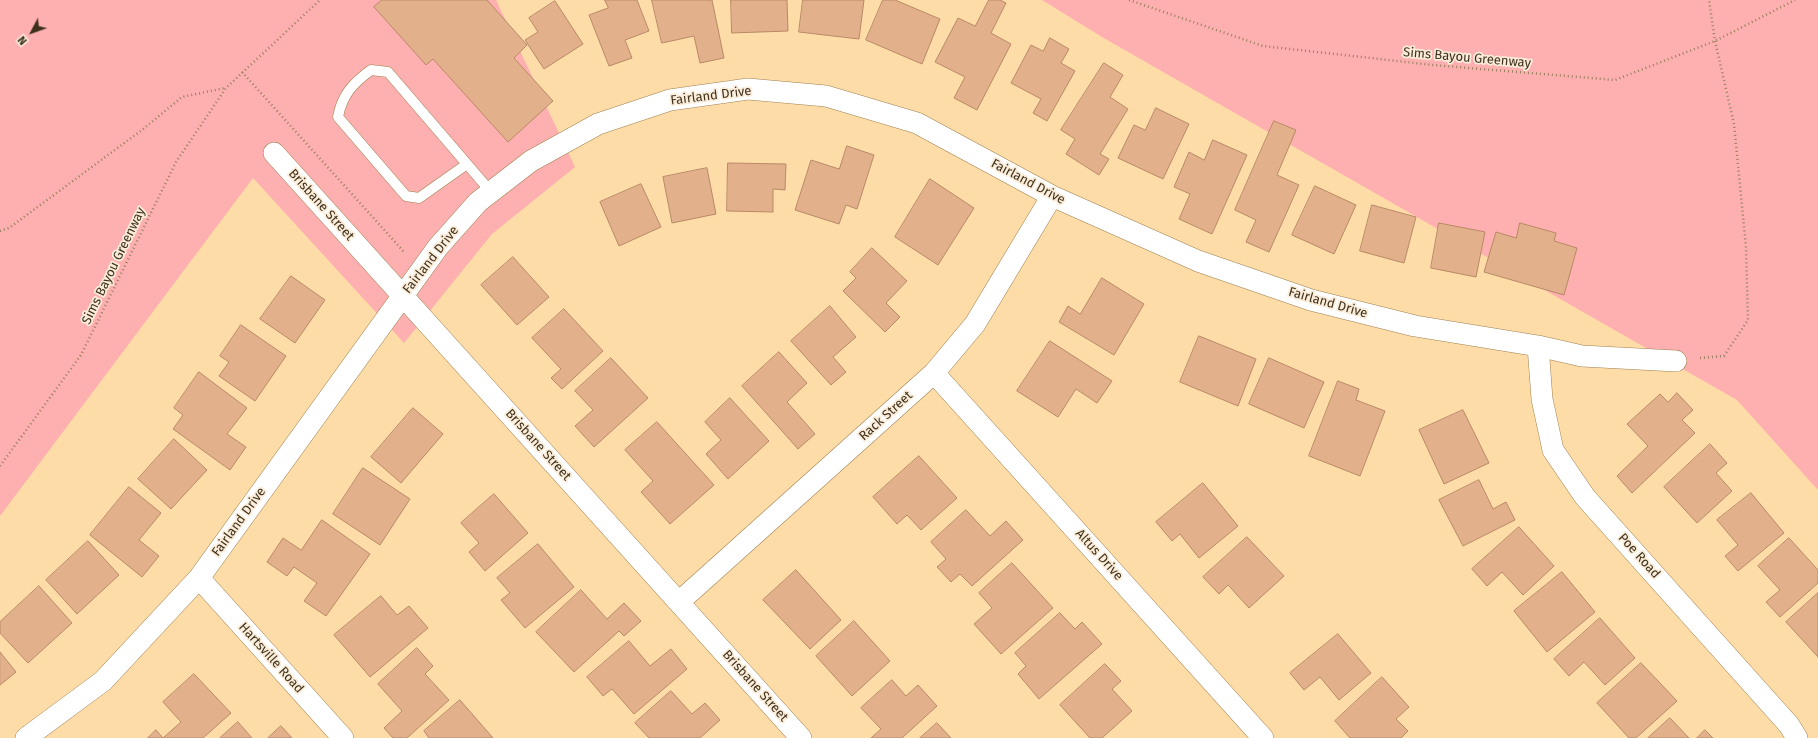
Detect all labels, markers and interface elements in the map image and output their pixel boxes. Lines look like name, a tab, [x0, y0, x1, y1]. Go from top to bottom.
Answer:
north arrow	[12, 12, 52, 52]
text: N	[15, 33, 30, 47]
street label: Sims Bayou Greenway	[1402, 45, 1532, 71]
street label: Fairland Drive	[670, 83, 752, 109]
street label: Fairland Drive	[988, 156, 1068, 208]
street label: Brisbane Street	[285, 166, 357, 244]
street label: Sims Bayou Greenway	[79, 205, 149, 327]
street label: Fairland Drive	[400, 223, 462, 297]
street label: Fairland Drive	[1287, 284, 1369, 322]
street label: Rack Street	[856, 388, 916, 444]
street label: Brisbane Street	[502, 406, 574, 484]
street label: Fairland Drive	[209, 484, 269, 560]
street label: Altus Drive	[1072, 526, 1126, 584]
street label: Poe Road	[1615, 530, 1663, 582]
street label: Hartsville Road	[235, 619, 307, 697]
street label: Brisbane Street	[719, 647, 791, 725]

